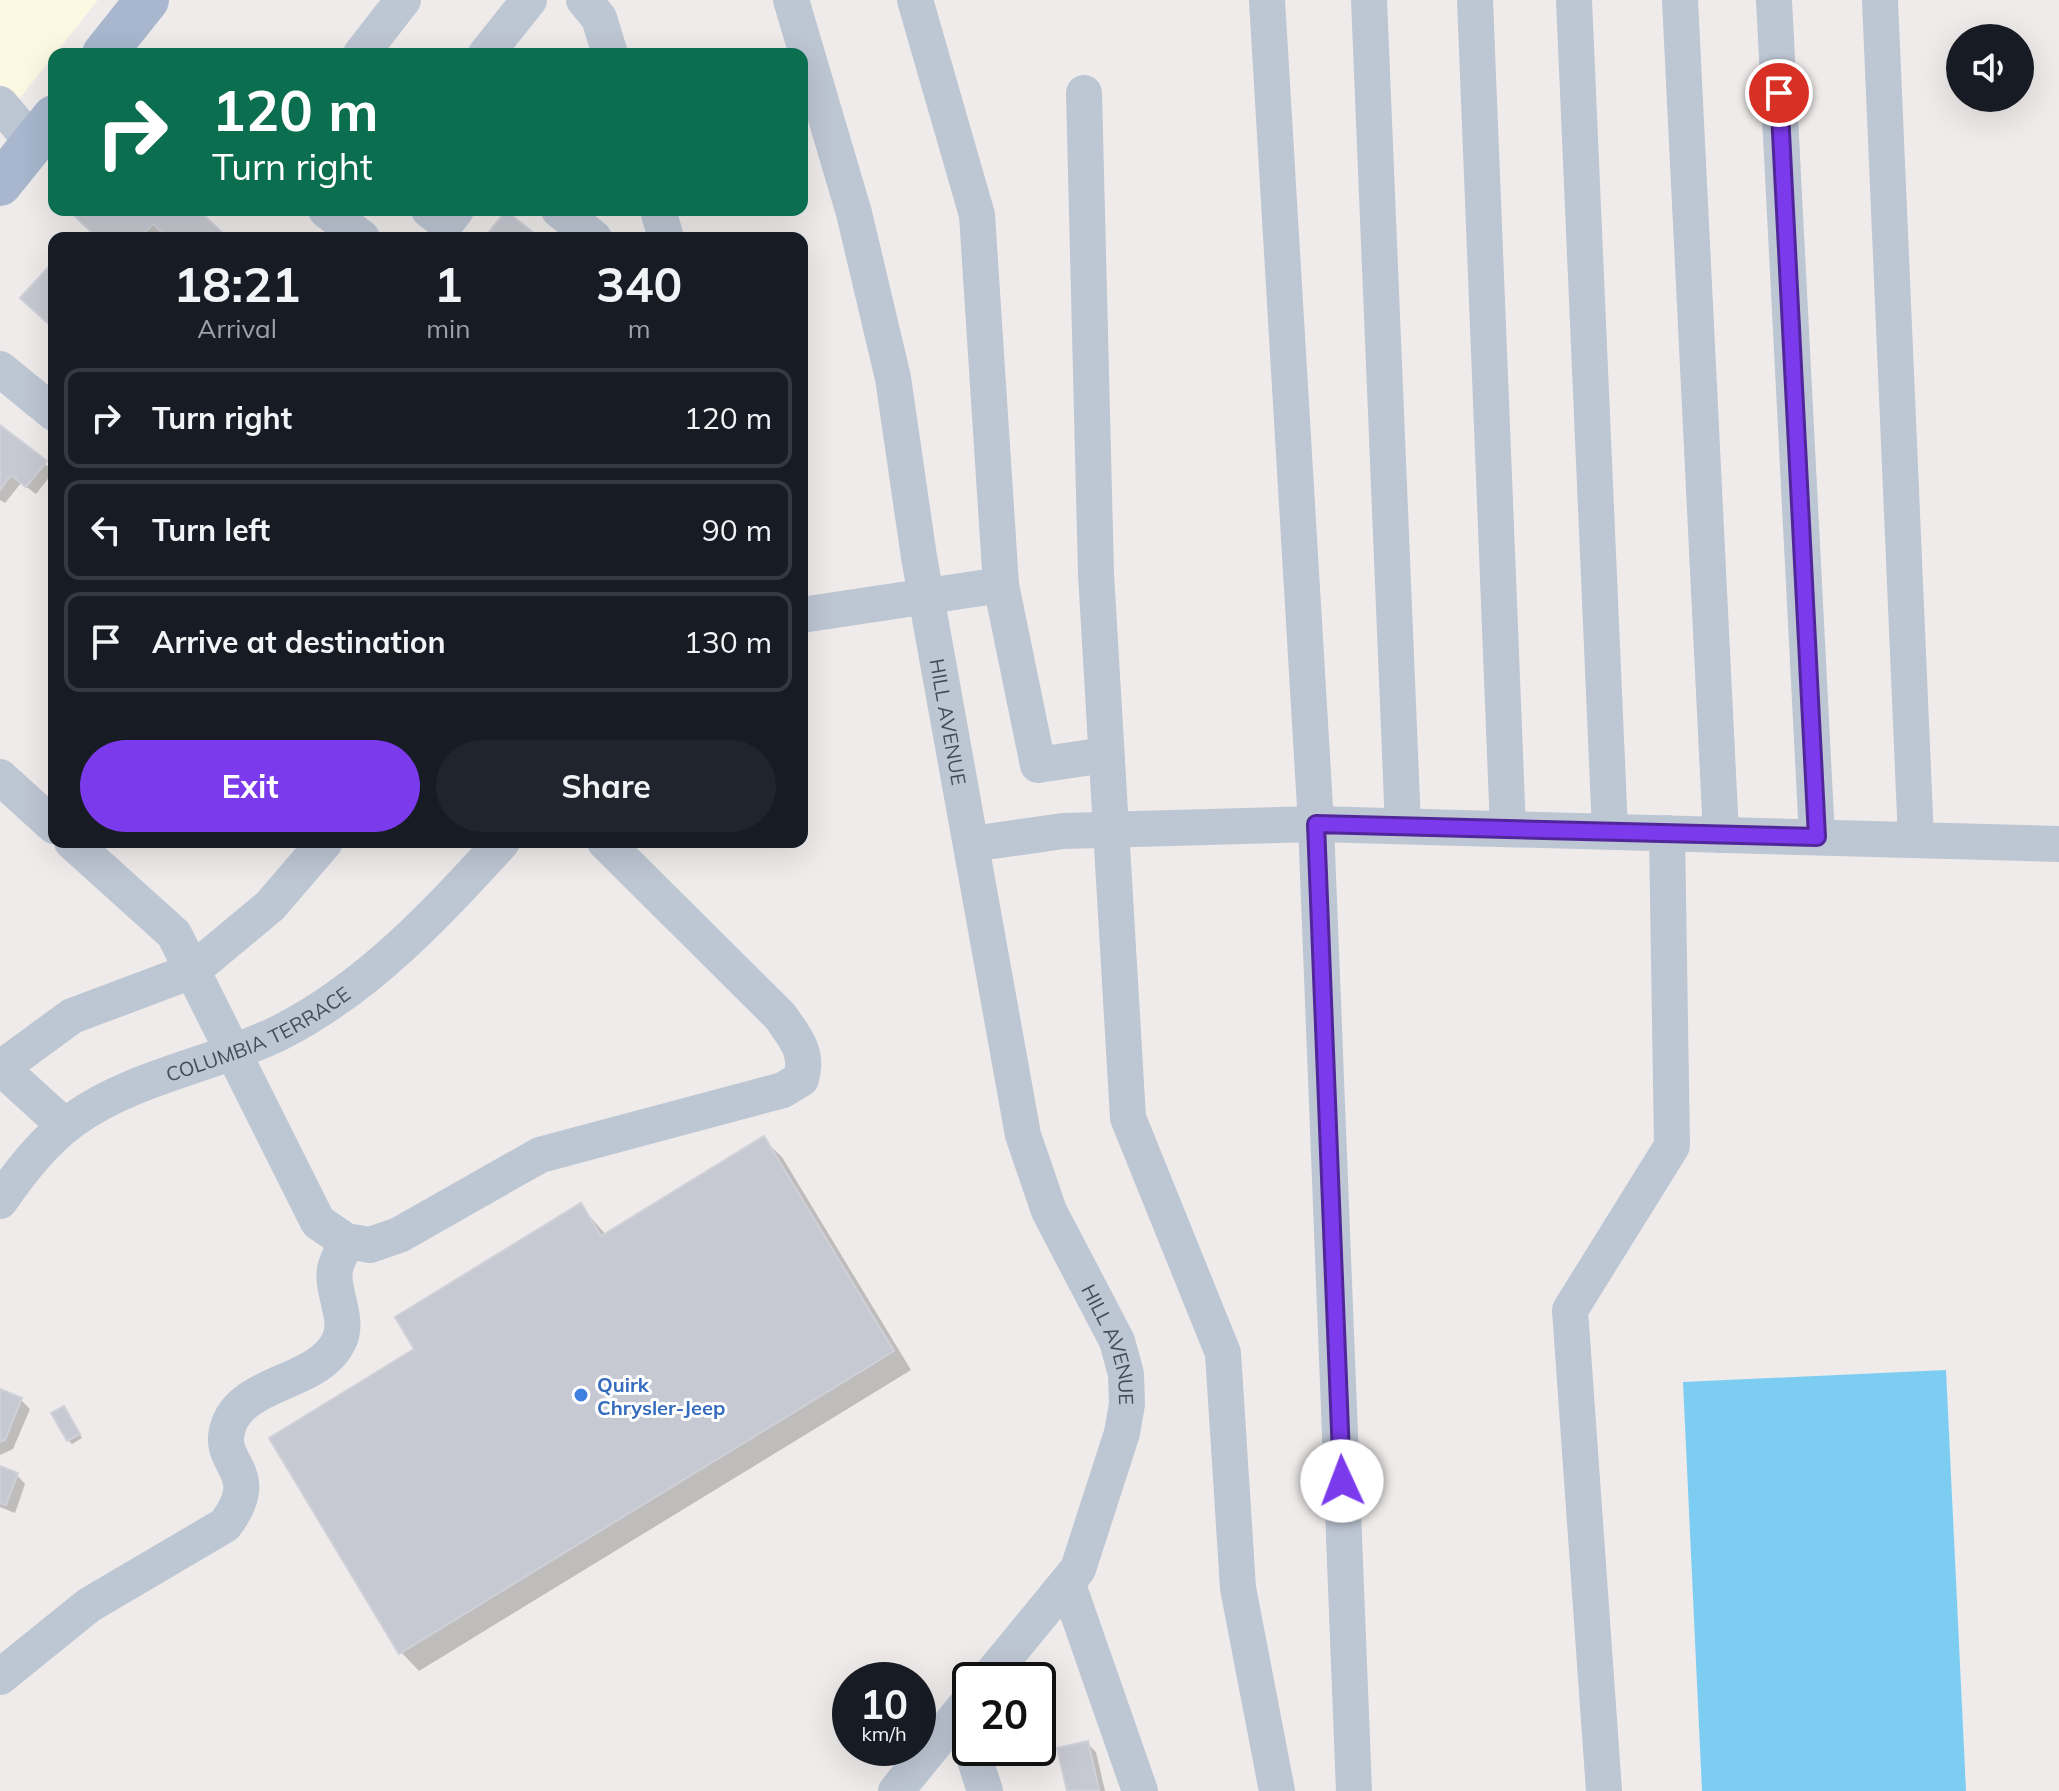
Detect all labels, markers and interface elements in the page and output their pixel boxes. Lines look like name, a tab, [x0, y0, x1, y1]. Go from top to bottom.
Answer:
map controls	[1946, 24, 2034, 112]
button: sound	[1946, 24, 2034, 112]
pin	[1745, 59, 1813, 127]
icon: arrive	[1757, 71, 1801, 115]
text: 120 m	[212, 75, 379, 145]
icon: right	[80, 80, 184, 184]
text: Turn right	[212, 144, 373, 189]
text: 18:21	[174, 254, 301, 314]
text: 1	[434, 254, 463, 314]
text: 340	[596, 254, 682, 314]
text: Arrival	[197, 312, 277, 345]
text: min	[426, 312, 470, 345]
text: m	[628, 312, 651, 345]
icon: right	[84, 396, 128, 440]
text: Turn right	[152, 399, 292, 437]
text: 120 m	[684, 399, 772, 437]
icon: left	[84, 508, 128, 552]
text: Turn left	[152, 511, 270, 549]
text: 90 m	[702, 511, 772, 549]
icon: arrive	[84, 620, 128, 664]
text: Arrive at destination	[152, 623, 446, 661]
text: 130 m	[684, 623, 772, 661]
street label: HILL AVENUE	[925, 656, 972, 787]
button: Exit	[80, 740, 420, 832]
button: Share	[436, 740, 776, 832]
street label: COLUMBIA TERRACE	[162, 980, 355, 1087]
street label: HILL AVENUE	[1077, 1279, 1140, 1405]
place label: Quirk Chrysler-Jeep	[597, 1372, 725, 1420]
marker: Quirk Chrysler-Jeep	[572, 1386, 590, 1404]
position arrow	[1300, 1439, 1384, 1523]
speed limit sign: 20	[952, 1662, 1056, 1766]
text: 10	[860, 1679, 908, 1729]
text: km/h	[861, 1721, 907, 1746]

